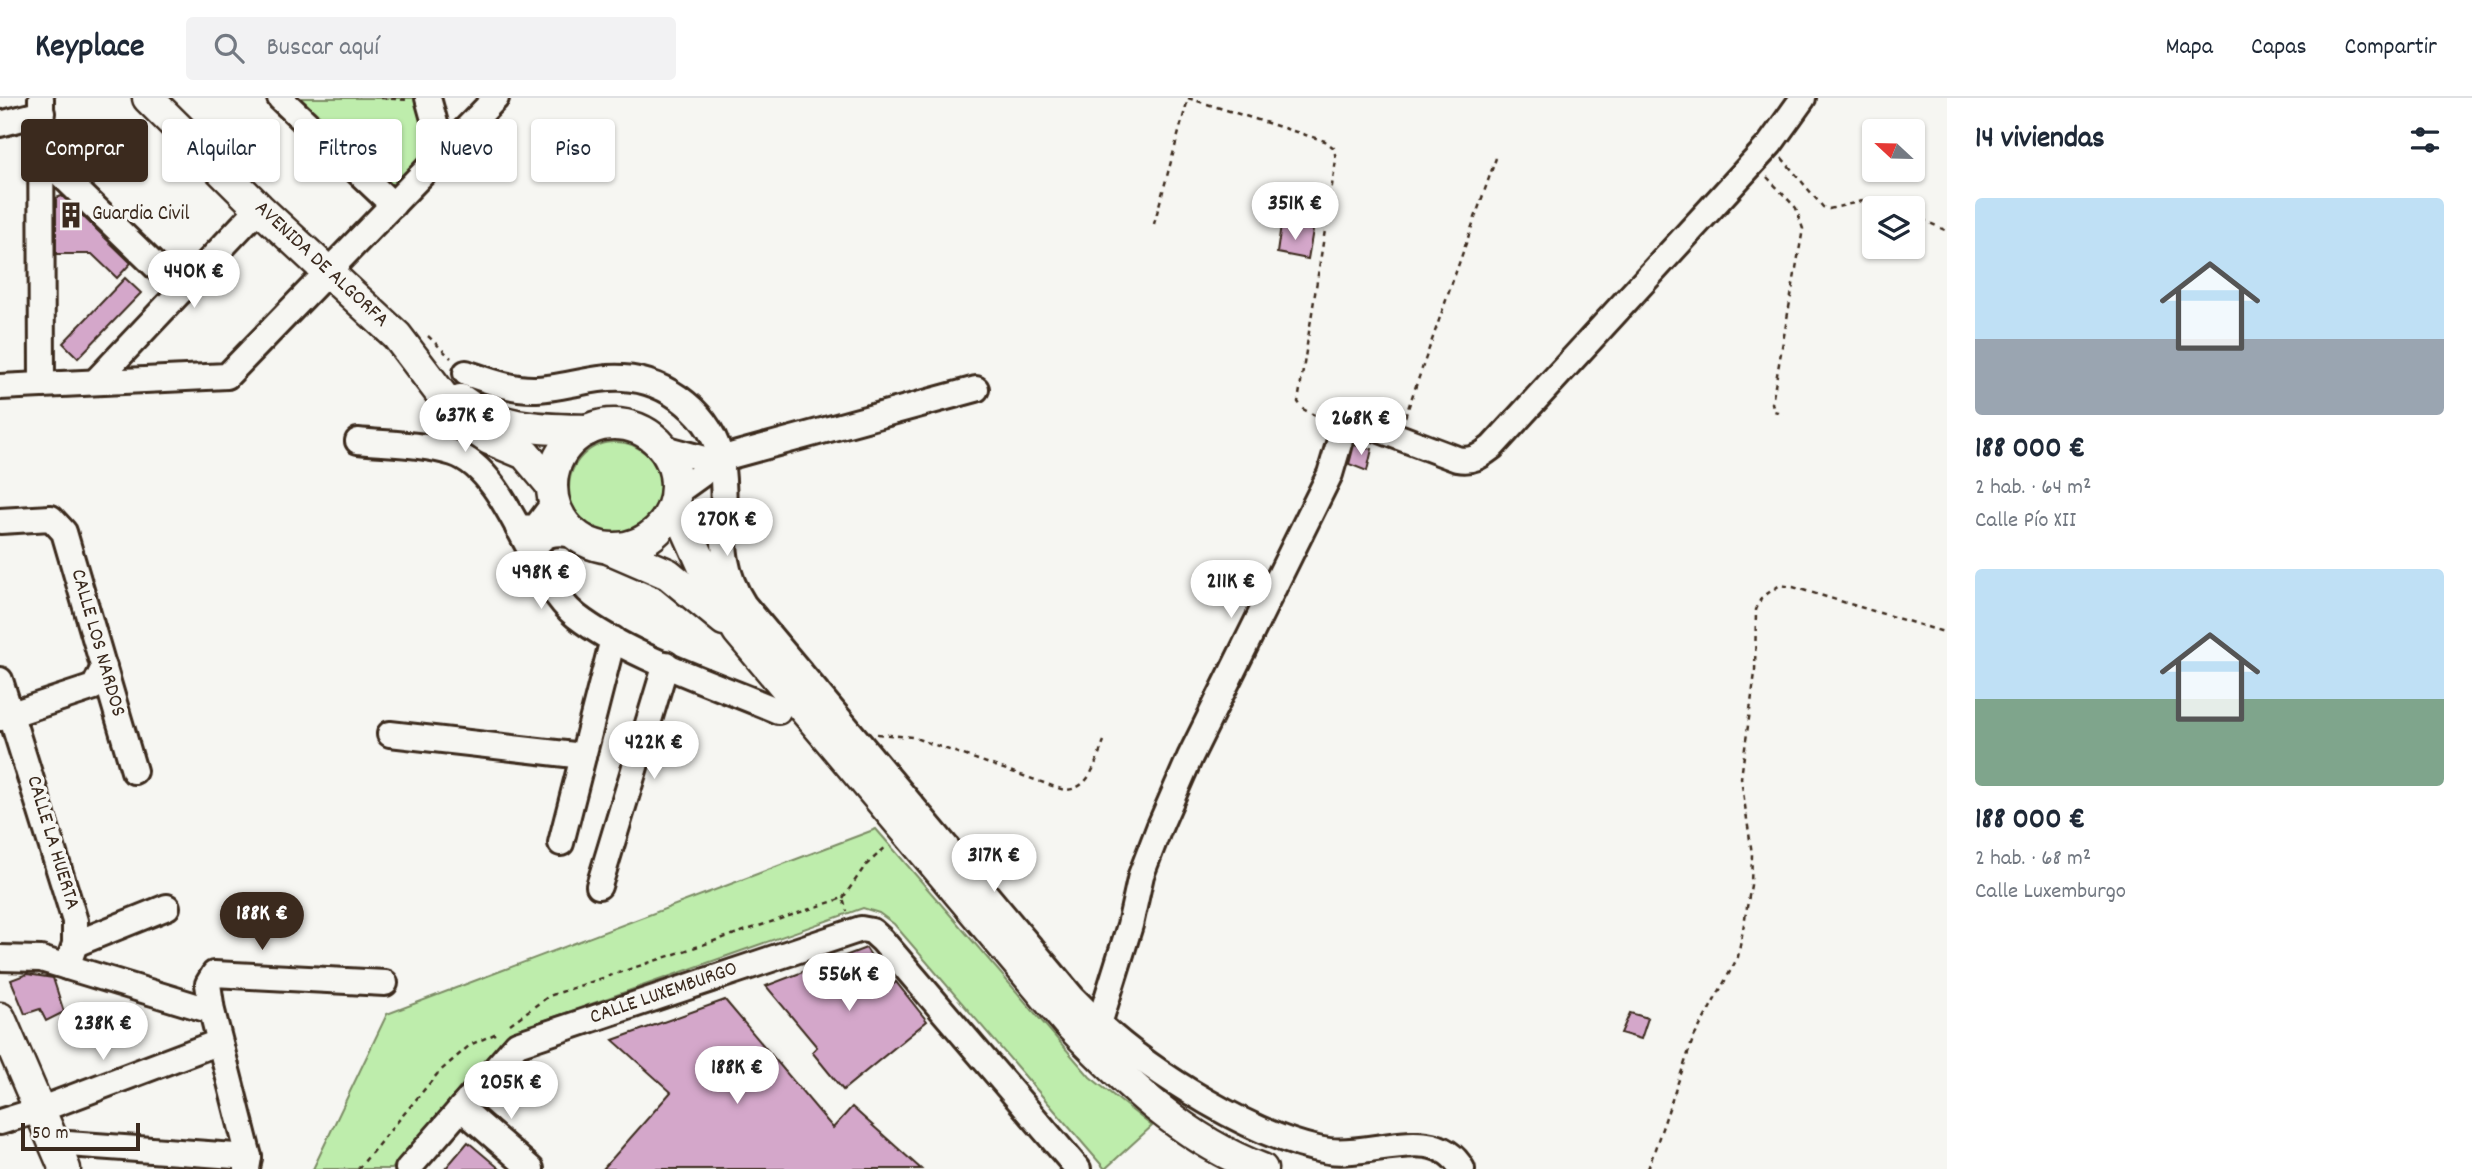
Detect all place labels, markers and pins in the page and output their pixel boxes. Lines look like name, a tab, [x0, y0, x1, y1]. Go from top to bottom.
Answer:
pin: 351K €	[1238, 183, 1352, 242]
building icon: Guardia Civil	[56, 200, 86, 230]
place label: Guardia Civil	[92, 200, 189, 230]
pin: 440K €	[137, 250, 251, 310]
pin: 637K €	[408, 394, 522, 454]
pin: 268K €	[1304, 398, 1418, 457]
pin: 270K €	[670, 498, 784, 558]
pin: 498K €	[484, 552, 598, 611]
pin: 211K €	[1174, 560, 1288, 620]
pin: 422K €	[597, 722, 711, 781]
pin: 317K €	[937, 834, 1051, 894]
pin: 188K €	[205, 892, 319, 952]
pin: 556K €	[792, 954, 906, 1013]
pin: 238K €	[46, 1002, 160, 1062]
pin: 188K €	[680, 1046, 794, 1106]
pin: 205K €	[454, 1062, 568, 1121]

